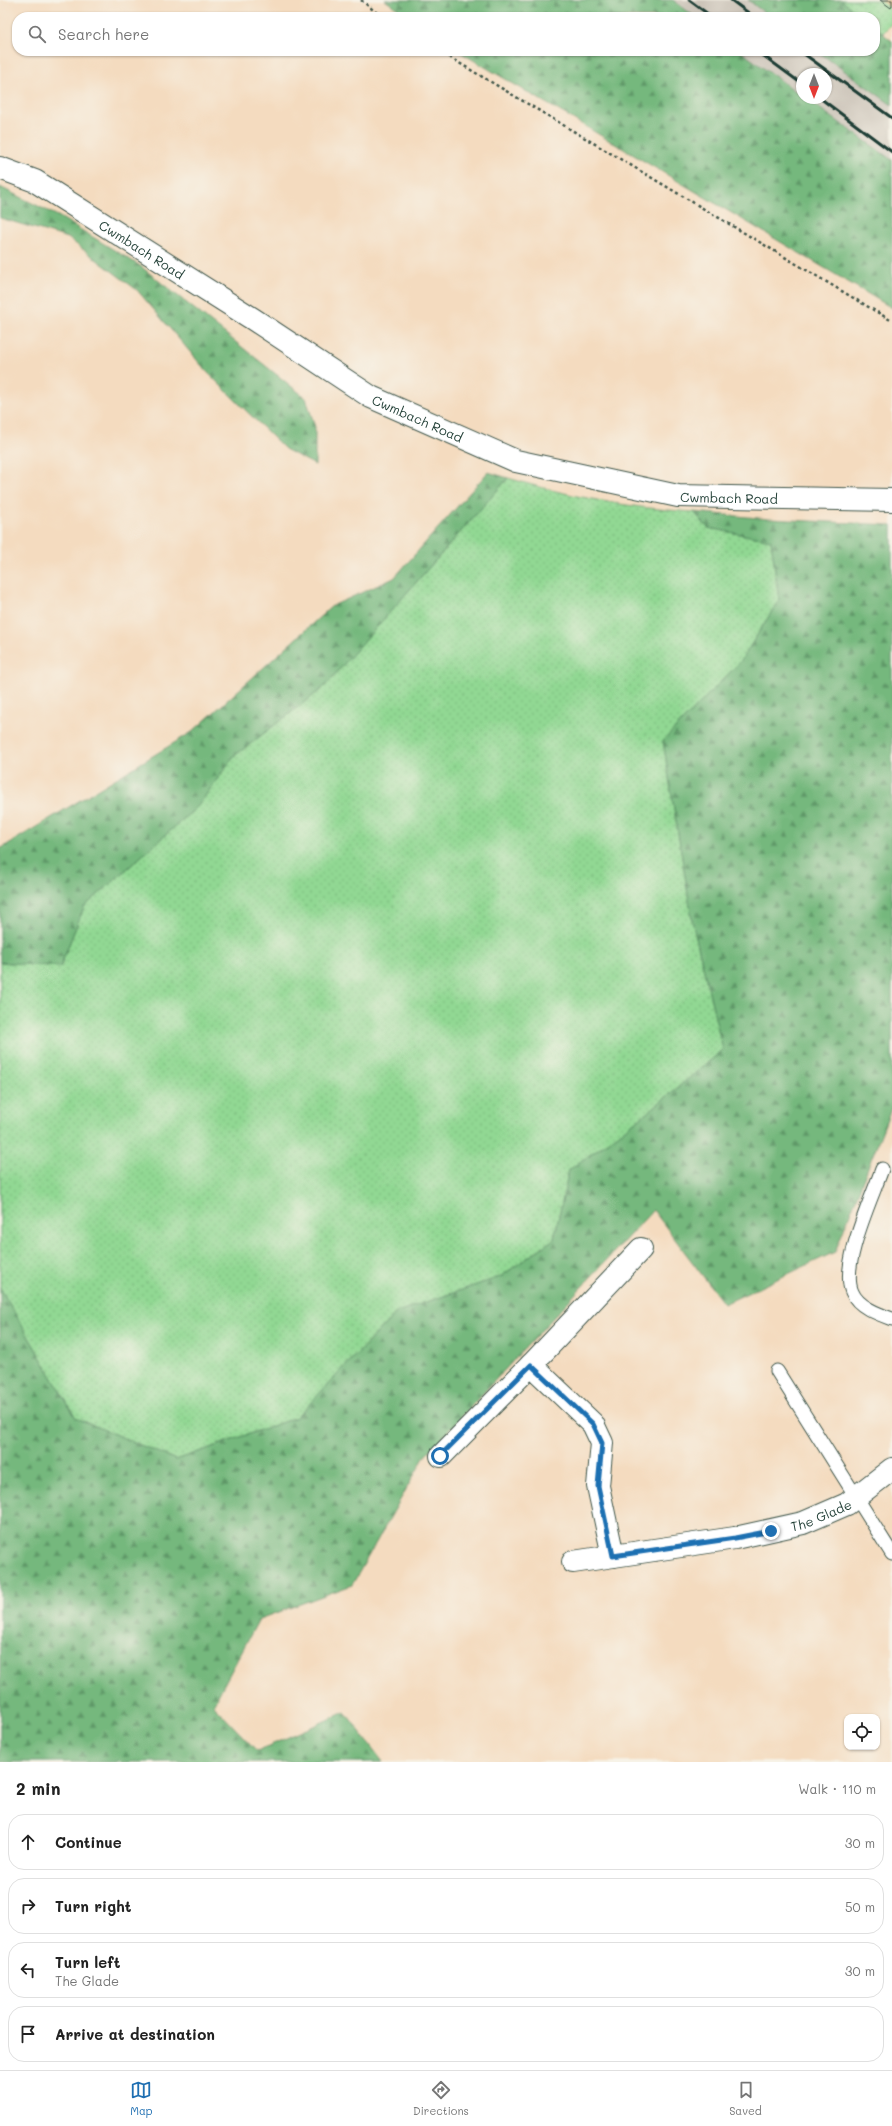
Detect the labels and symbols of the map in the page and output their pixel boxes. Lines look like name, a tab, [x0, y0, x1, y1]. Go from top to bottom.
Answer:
north arrow	[796, 68, 832, 104]
street label: Cwmbach Road	[96, 215, 188, 282]
street label: Cwmbach Road	[370, 390, 466, 445]
street label: Cwmbach Road	[680, 488, 778, 506]
route start	[431, 1447, 449, 1465]
street label: The Glade	[789, 1495, 854, 1534]
route end	[762, 1522, 780, 1540]

